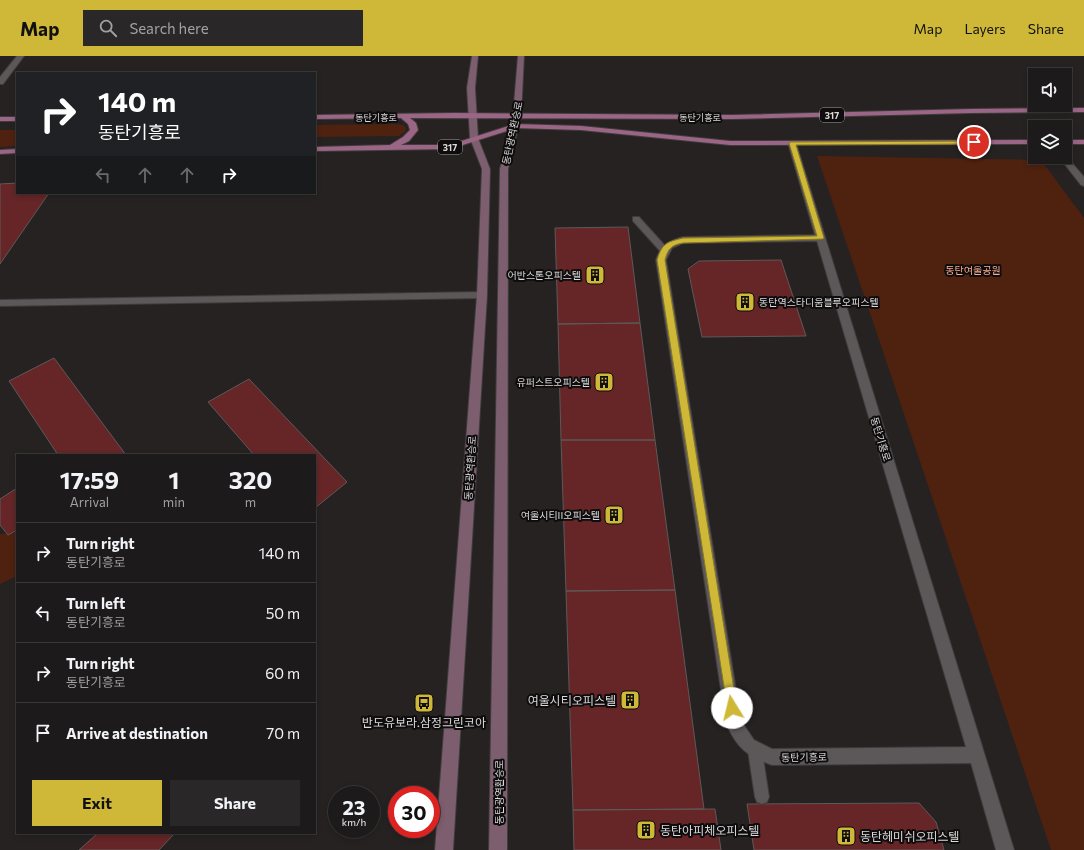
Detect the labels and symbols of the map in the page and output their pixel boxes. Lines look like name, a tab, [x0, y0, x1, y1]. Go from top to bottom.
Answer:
street label: 동탄광역환승로	[499, 100, 525, 166]
road number: 317	[820, 108, 844, 122]
street label: 동탄기흥로	[355, 112, 397, 123]
street label: 동탄기흥로	[679, 112, 721, 123]
pin	[957, 125, 991, 159]
road number: 317	[438, 140, 462, 154]
building icon: 어반스톤오피스텔	[584, 264, 606, 286]
park label: 동탄여울공원	[945, 264, 1001, 276]
place label: 어반스톤오피스텔	[507, 269, 581, 281]
building icon: 동탄역스타디움블루오피스텔	[734, 291, 756, 313]
place label: 동탄역스타디움블루오피스텔	[759, 296, 879, 308]
building icon: 유퍼스트오피스텔	[593, 371, 615, 393]
place label: 유퍼스트오피스텔	[516, 376, 590, 388]
street label: 동탄기흥로	[869, 415, 893, 463]
street label: 동탄광역환승로	[462, 435, 478, 501]
building icon: 여울시티II오피스텔	[603, 504, 625, 526]
place label: 여울시티II오피스텔	[521, 509, 600, 521]
position arrow	[711, 687, 753, 729]
building icon: 여울시티오피스텔	[619, 689, 641, 711]
bus stop icon: 반도유보라.삼정그린코아	[413, 692, 435, 714]
place label: 여울시티오피스텔	[528, 693, 616, 707]
place label: 반도유보라.삼정그린코아	[362, 715, 486, 729]
street label: 동탄기흥로	[781, 751, 827, 763]
street label: 동탄광역환승로	[493, 760, 505, 824]
speed limit sign: 30	[388, 786, 440, 838]
building icon: 동탄아피체오피스텔	[635, 819, 657, 841]
place label: 동탄아피체오피스텔	[660, 823, 759, 837]
building icon: 동탄헤미쉬오피스텔	[835, 825, 857, 847]
place label: 동탄헤미쉬오피스텔	[860, 829, 959, 843]

